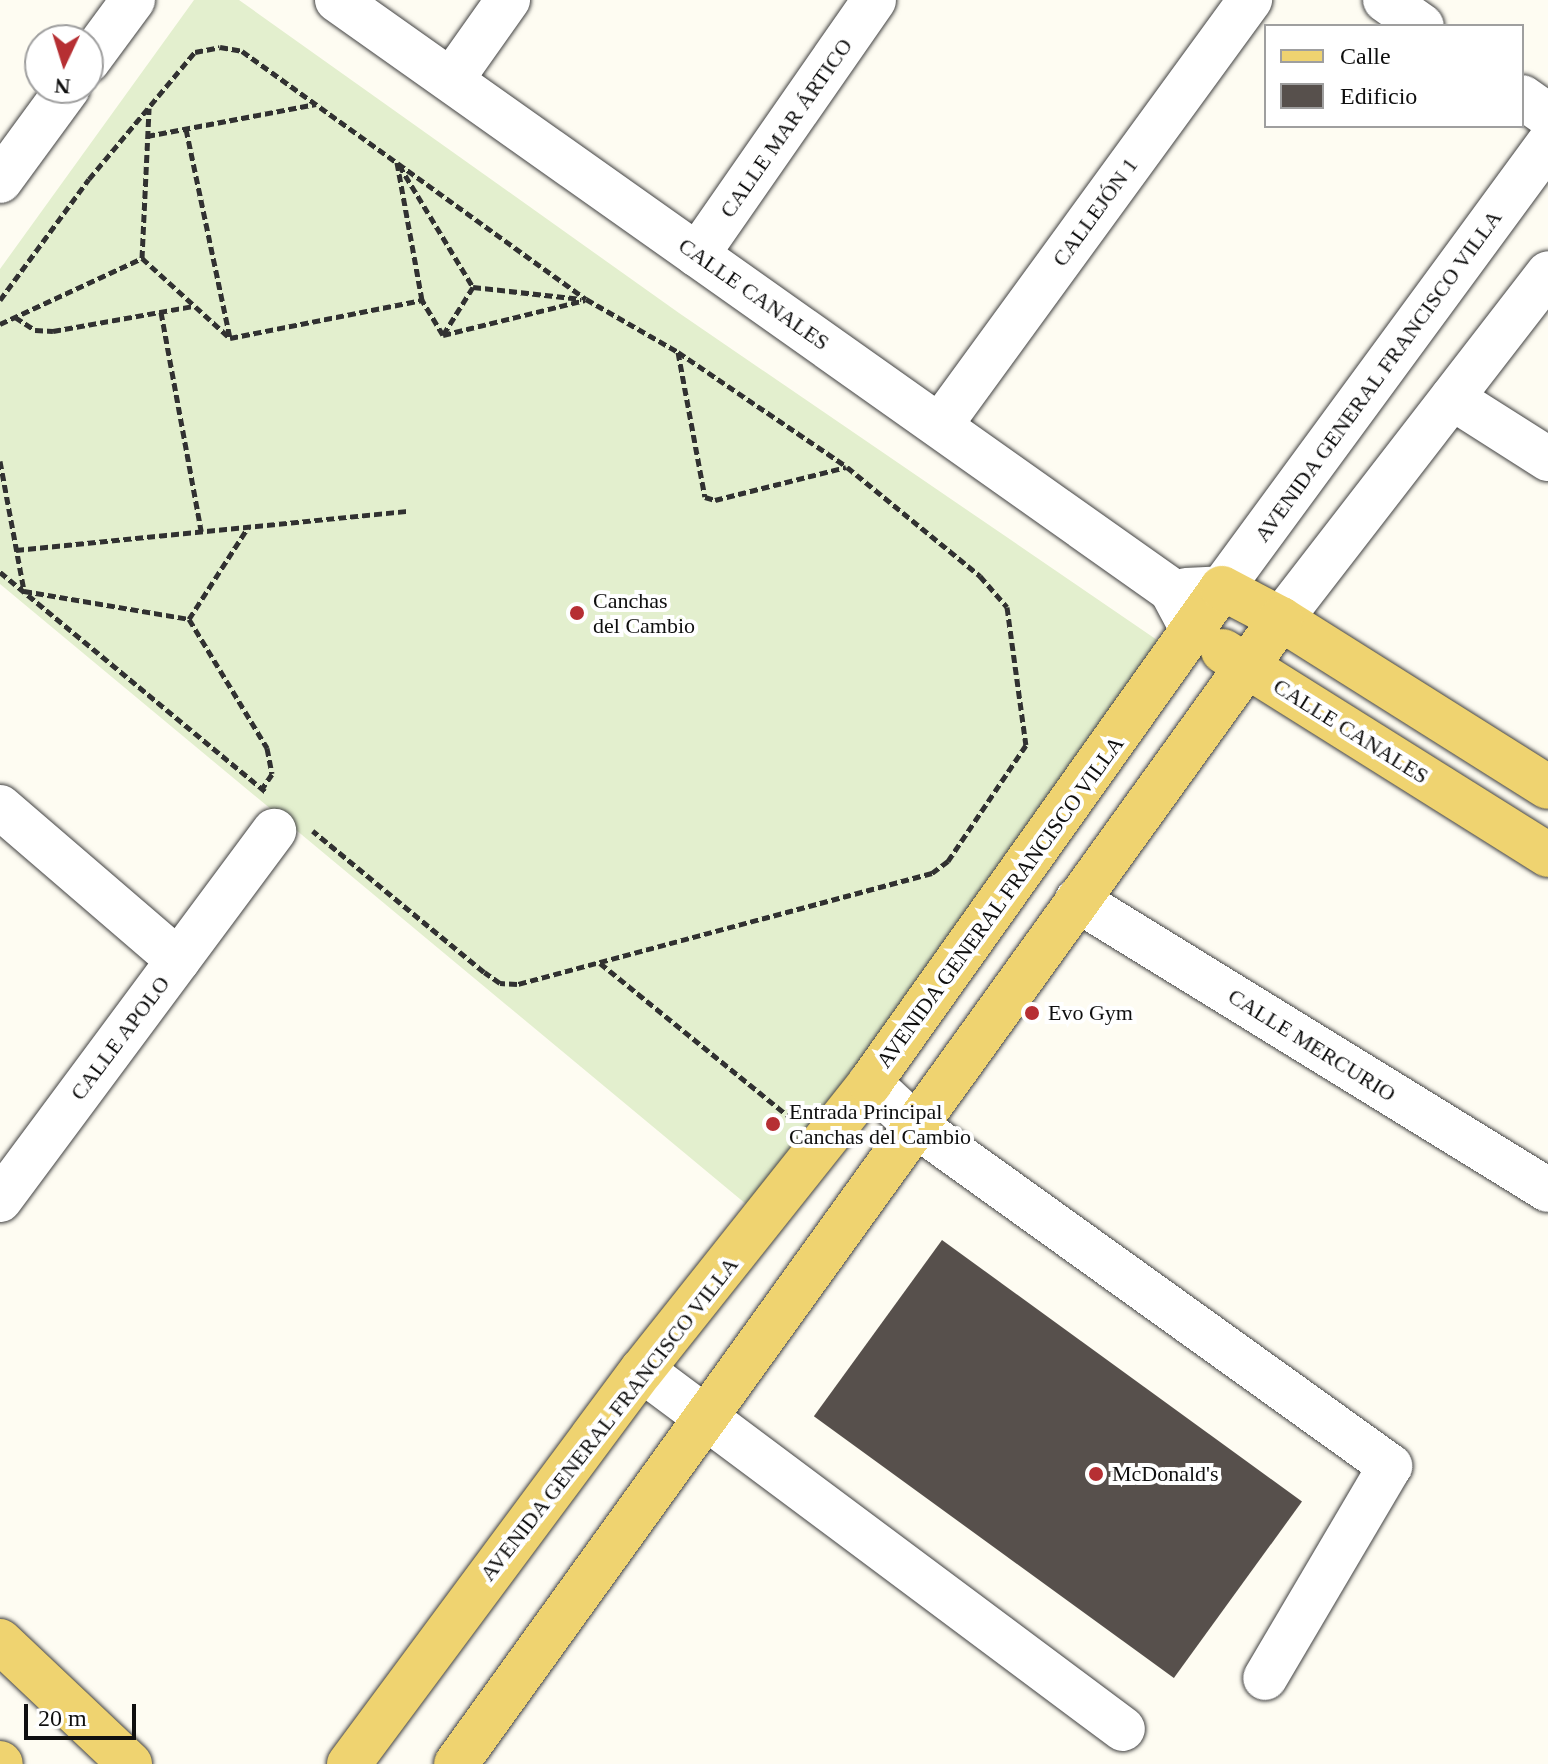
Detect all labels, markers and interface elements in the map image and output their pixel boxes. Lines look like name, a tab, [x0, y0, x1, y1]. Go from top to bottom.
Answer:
north arrow	[24, 24, 104, 104]
legend	[1264, 24, 1524, 128]
street label: CALLE MAR ÁRTICO	[714, 33, 858, 223]
text: Calle	[1340, 43, 1391, 69]
text: N	[54, 73, 71, 99]
text: Edificio	[1340, 83, 1417, 109]
street label: CALLEJÓN 1	[1047, 153, 1143, 271]
street label: AVENIDA GENERAL FRANCISCO VILLA	[1248, 204, 1508, 548]
street label: CALLE CANALES	[674, 232, 834, 356]
place label: Canchas del Cambio	[593, 587, 695, 638]
marker: Canchas del Cambio	[568, 604, 586, 622]
street label: CALLE CANALES	[1269, 673, 1433, 789]
street label: AVENIDA GENERAL FRANCISCO VILLA	[870, 730, 1130, 1074]
street label: CALLE APOLO	[64, 970, 176, 1106]
street label: CALLE MERCURIO	[1223, 983, 1401, 1107]
place label: Evo Gym	[1048, 1000, 1133, 1026]
marker: Evo Gym	[1023, 1004, 1041, 1022]
place label: Entrada Principal Canchas del Cambio	[789, 1098, 971, 1150]
marker: Entrada Principal Canchas del Cambio	[764, 1115, 782, 1133]
street label: AVENIDA GENERAL FRANCISCO VILLA	[474, 1251, 744, 1587]
place label: McDonald's	[1112, 1461, 1219, 1487]
marker: McDonald's	[1087, 1465, 1105, 1483]
scale bar	[28, 1688, 140, 1738]
text: 20 m	[38, 1705, 87, 1731]

